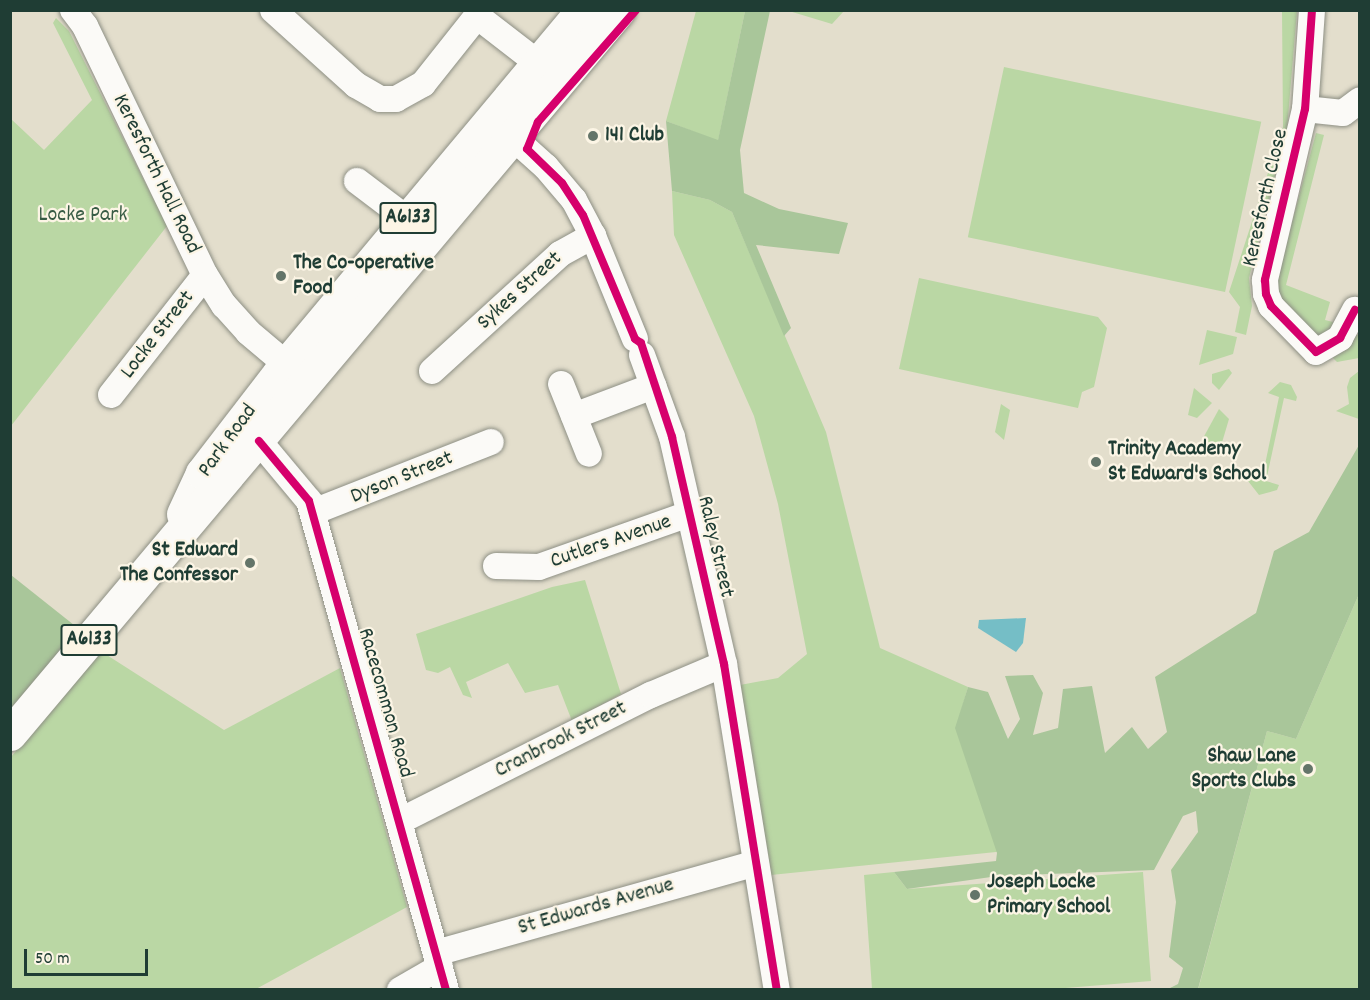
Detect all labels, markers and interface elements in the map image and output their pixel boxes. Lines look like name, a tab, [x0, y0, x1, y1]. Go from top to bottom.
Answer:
street label: Keresforth Hall Road	[106, 90, 206, 258]
place label: 141 Club	[605, 123, 664, 149]
street label: Keresforth Close	[1237, 126, 1295, 270]
marker: 141 Club	[586, 129, 600, 143]
road number: A6133	[378, 200, 438, 236]
park label: Locke Park	[39, 203, 127, 229]
street label: Sykes Street	[472, 246, 568, 336]
place label: The Co-operative Food	[293, 250, 434, 302]
marker: The Co-operative Food	[274, 269, 288, 283]
street label: Locke Street	[115, 286, 201, 384]
street label: Park Road	[193, 399, 263, 483]
place label: Trinity Academy St Edward's School	[1108, 436, 1266, 488]
street label: Dyson Street	[347, 446, 457, 510]
marker: Trinity Academy St Edward's School	[1089, 455, 1103, 469]
street label: Raley Street	[691, 494, 739, 600]
street label: Cutlers Avenue	[547, 509, 675, 575]
place label: St Edward The Confessor	[120, 537, 238, 588]
marker: St Edward The Confessor	[243, 556, 257, 570]
road number: A6133	[59, 622, 119, 658]
street label: Racecommon Road	[351, 625, 419, 781]
street label: Cranbrook Street	[491, 695, 631, 785]
place label: Shaw Lane Sports Clubs	[1191, 743, 1296, 794]
marker: Shaw Lane Sports Clubs	[1301, 762, 1315, 776]
place label: Joseph Locke Primary School	[987, 869, 1110, 920]
street label: St Edwards Avenue	[515, 872, 677, 942]
marker: Joseph Locke Primary School	[968, 888, 982, 902]
scale bar	[27, 937, 152, 975]
text: 50 m	[35, 947, 70, 972]

